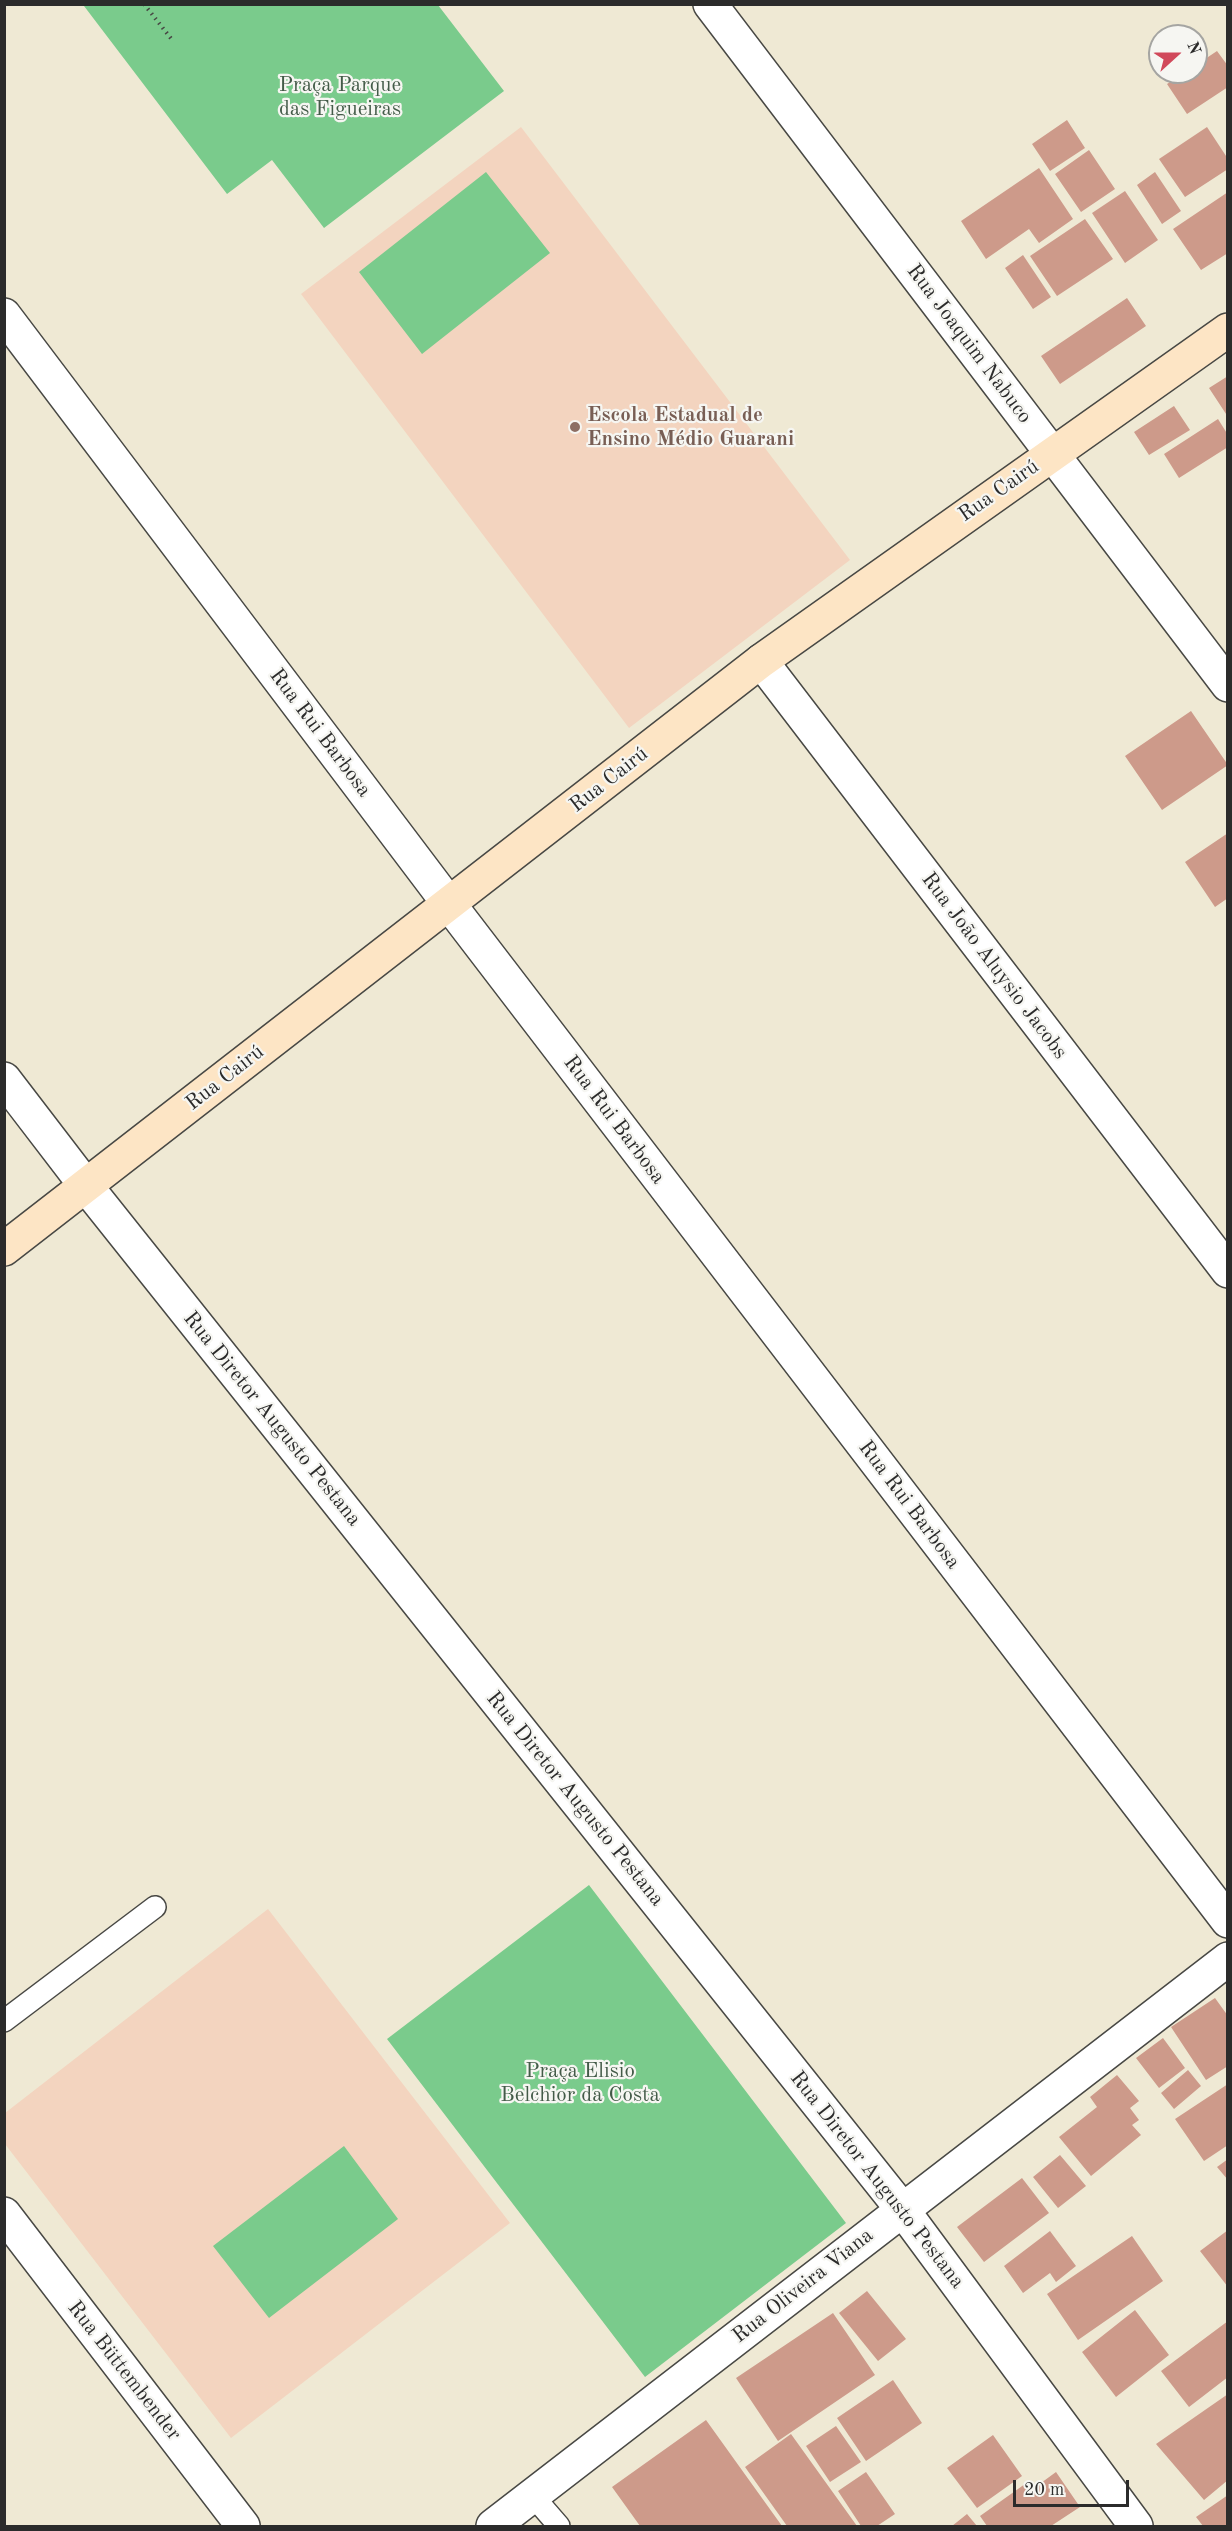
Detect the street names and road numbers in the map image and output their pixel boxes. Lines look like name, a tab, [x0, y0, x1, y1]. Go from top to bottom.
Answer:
street label: Rua Joaquim Nabuco	[901, 259, 1037, 429]
street label: Rua Cairú	[954, 454, 1044, 528]
street label: Rua Rui Barbosa	[263, 664, 377, 802]
street label: Rua Cairú	[565, 742, 653, 818]
street label: Rua João Aluysio Jacobs	[916, 868, 1072, 1064]
street label: Rua Cairú	[181, 1040, 269, 1116]
street label: Rua Rui Barbosa	[557, 1051, 671, 1189]
street label: Rua Diretor Augusto Pestana	[178, 1307, 366, 1531]
street label: Rua Rui Barbosa	[852, 1436, 966, 1574]
street label: Rua Diretor Augusto Pestana	[481, 1687, 669, 1911]
street label: Rua Diretor Augusto Pestana	[784, 2066, 970, 2294]
street label: Rua Oliveira Viana	[728, 2223, 878, 2349]
street label: Rua Büttembender	[62, 2296, 186, 2446]

